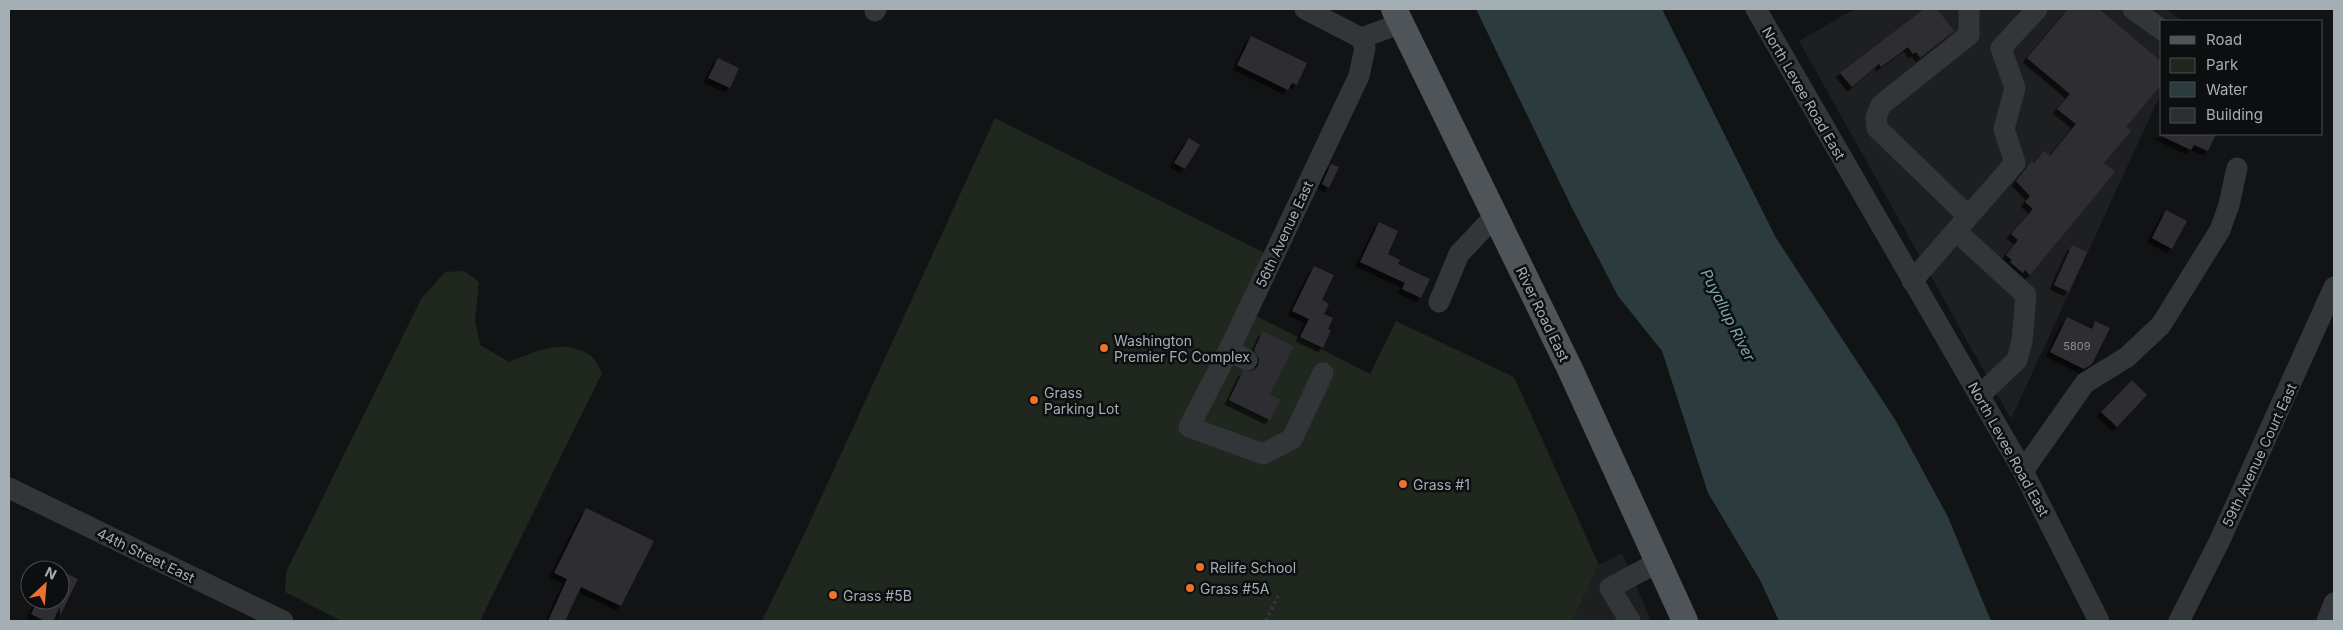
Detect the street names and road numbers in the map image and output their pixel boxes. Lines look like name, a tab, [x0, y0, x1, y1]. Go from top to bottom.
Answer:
street label: North Levee Road East	[1759, 23, 1849, 163]
street label: 56th Avenue East	[1252, 178, 1316, 290]
street label: River Road East	[1513, 264, 1573, 365]
street label: North Levee Road East	[1965, 379, 2053, 519]
street label: 59th Avenue Court East	[2218, 380, 2300, 529]
street label: 44th Street East	[94, 524, 198, 586]

